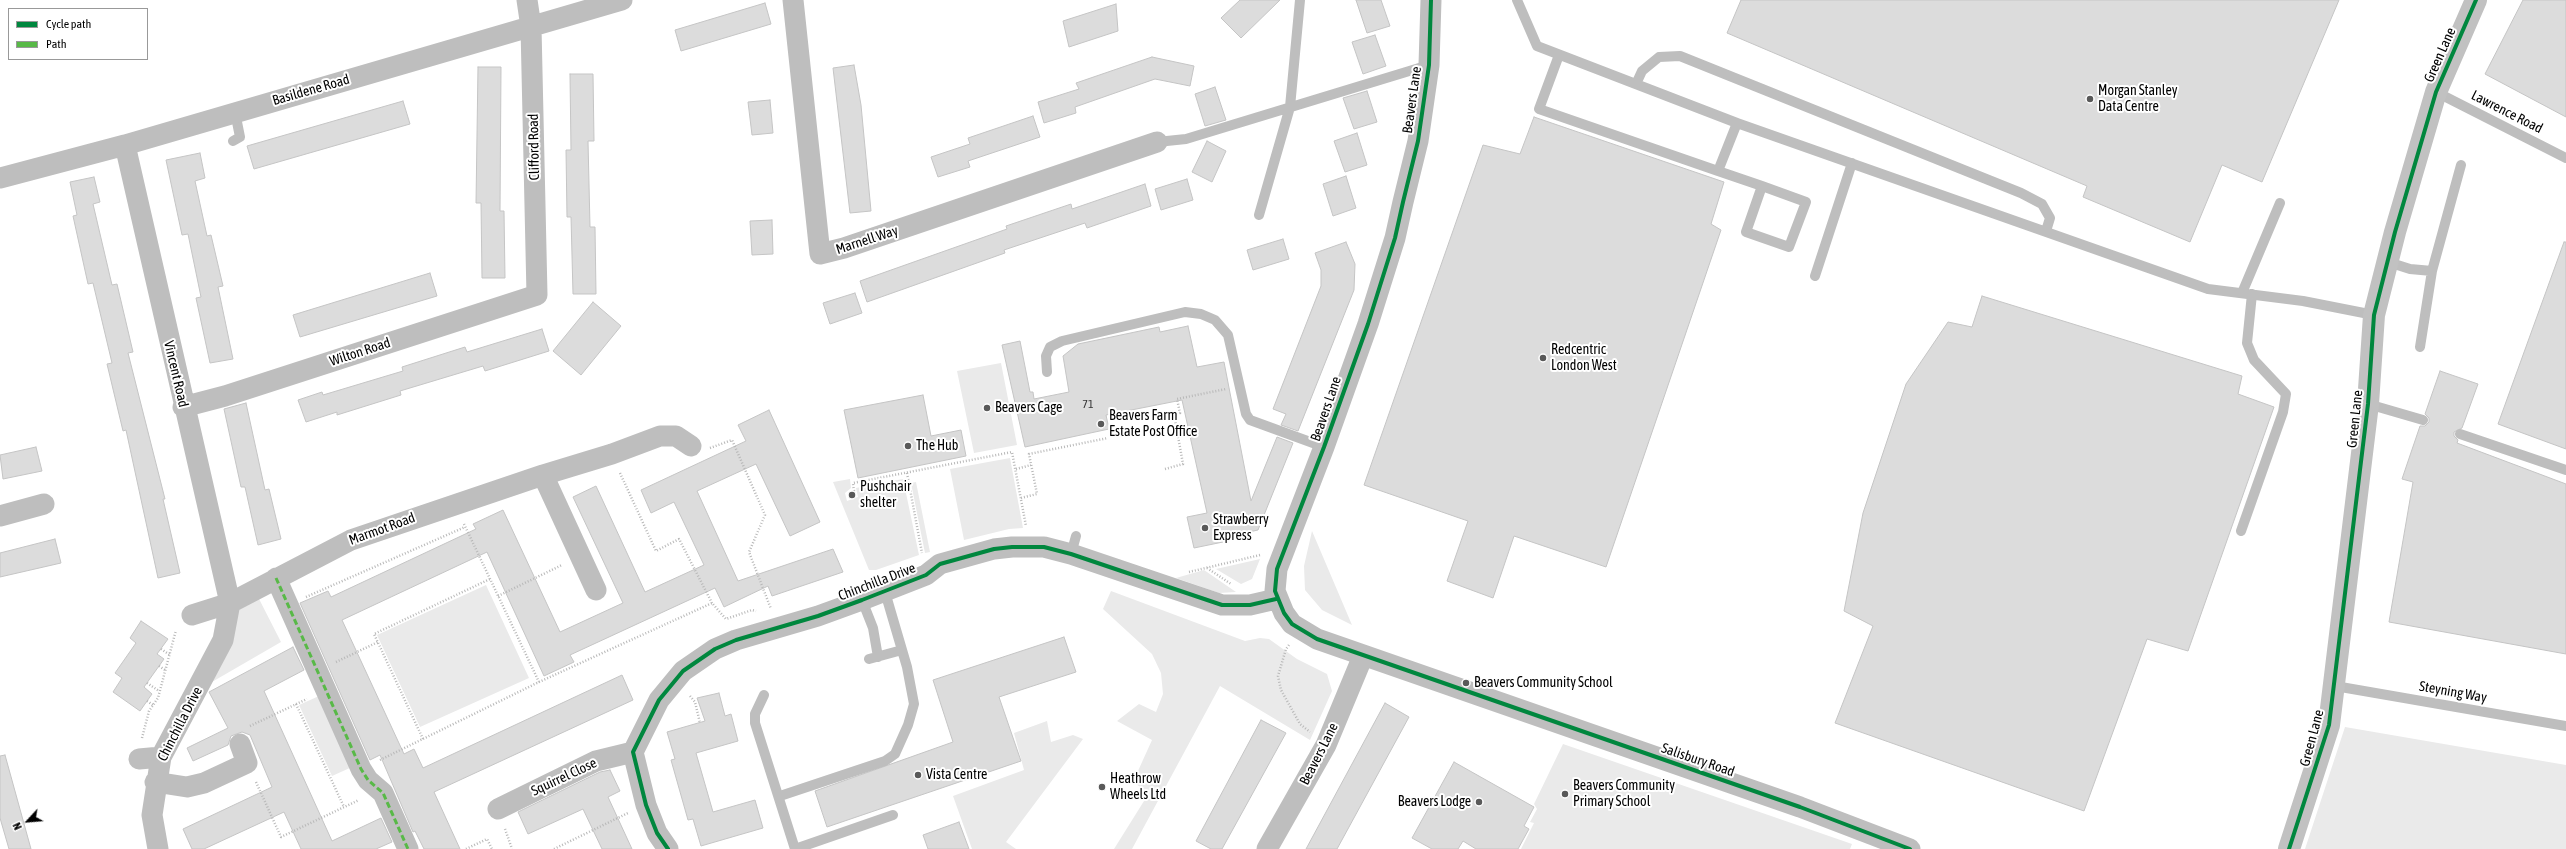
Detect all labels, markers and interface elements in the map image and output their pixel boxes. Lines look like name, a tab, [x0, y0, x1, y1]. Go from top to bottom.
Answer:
legend	[8, 8, 148, 60]
text: Cycle path	[46, 17, 91, 31]
street label: Green Lane	[2421, 25, 2459, 85]
text: Path	[46, 37, 67, 51]
street label: Beavers Lane	[1399, 65, 1425, 135]
street label: Basildene Road	[270, 71, 352, 109]
place label: Morgan Stanley Data Centre	[2098, 83, 2177, 116]
street label: Lawrence Road	[2469, 87, 2545, 137]
marker: Morgan Stanley Data Centre	[2085, 94, 2095, 104]
street label: Clifford Road	[525, 113, 543, 181]
street label: Marnell Way	[834, 222, 900, 258]
street label: Wilton Road	[327, 334, 393, 370]
street label: Vincent Road	[160, 339, 192, 409]
place label: Redcentric London West	[1551, 342, 1617, 374]
marker: Redcentric London West	[1538, 353, 1548, 363]
street label: Beavers Lane	[1307, 374, 1345, 444]
street label: Green Lane	[2344, 389, 2366, 449]
house number: 71	[1082, 397, 1094, 411]
place label: Beavers Cage	[995, 400, 1062, 416]
marker: Beavers Cage	[982, 403, 992, 413]
place label: Beavers Farm Estate Post Office	[1109, 408, 1197, 440]
marker: Beavers Farm Estate Post Office	[1096, 419, 1106, 429]
place label: The Hub	[916, 438, 958, 454]
marker: The Hub	[903, 441, 913, 451]
place label: Pushchair shelter	[860, 479, 911, 512]
marker: Pushchair shelter	[847, 490, 857, 500]
street label: Marmot Road	[347, 509, 417, 549]
place label: Strawberry Express	[1213, 512, 1269, 544]
marker: Strawberry Express	[1200, 523, 1210, 533]
street label: Chinchilla Drive	[836, 560, 918, 604]
place label: Beavers Community School	[1474, 675, 1613, 691]
marker: Beavers Community School	[1461, 678, 1471, 688]
street label: Steyning Way	[2418, 678, 2488, 706]
street label: Chinchilla Drive	[154, 684, 206, 764]
street label: Green Lane	[2296, 708, 2328, 768]
street label: Beavers Lane	[1296, 720, 1342, 788]
street label: Salisbury Road	[1659, 740, 1737, 780]
street label: Squirrel Close	[529, 754, 599, 800]
place label: Vista Centre	[926, 767, 987, 783]
marker: Vista Centre	[913, 770, 923, 780]
place label: Heathrow Wheels Ltd	[1110, 771, 1166, 804]
place label: Beavers Community Primary School	[1573, 778, 1675, 810]
marker: Heathrow Wheels Ltd	[1097, 782, 1107, 792]
marker: Beavers Community Primary School	[1560, 789, 1570, 799]
place label: Beavers Lodge	[1398, 794, 1471, 810]
marker: Beavers Lodge	[1474, 797, 1484, 807]
north arrow	[8, 801, 48, 841]
text: N	[10, 821, 24, 832]

